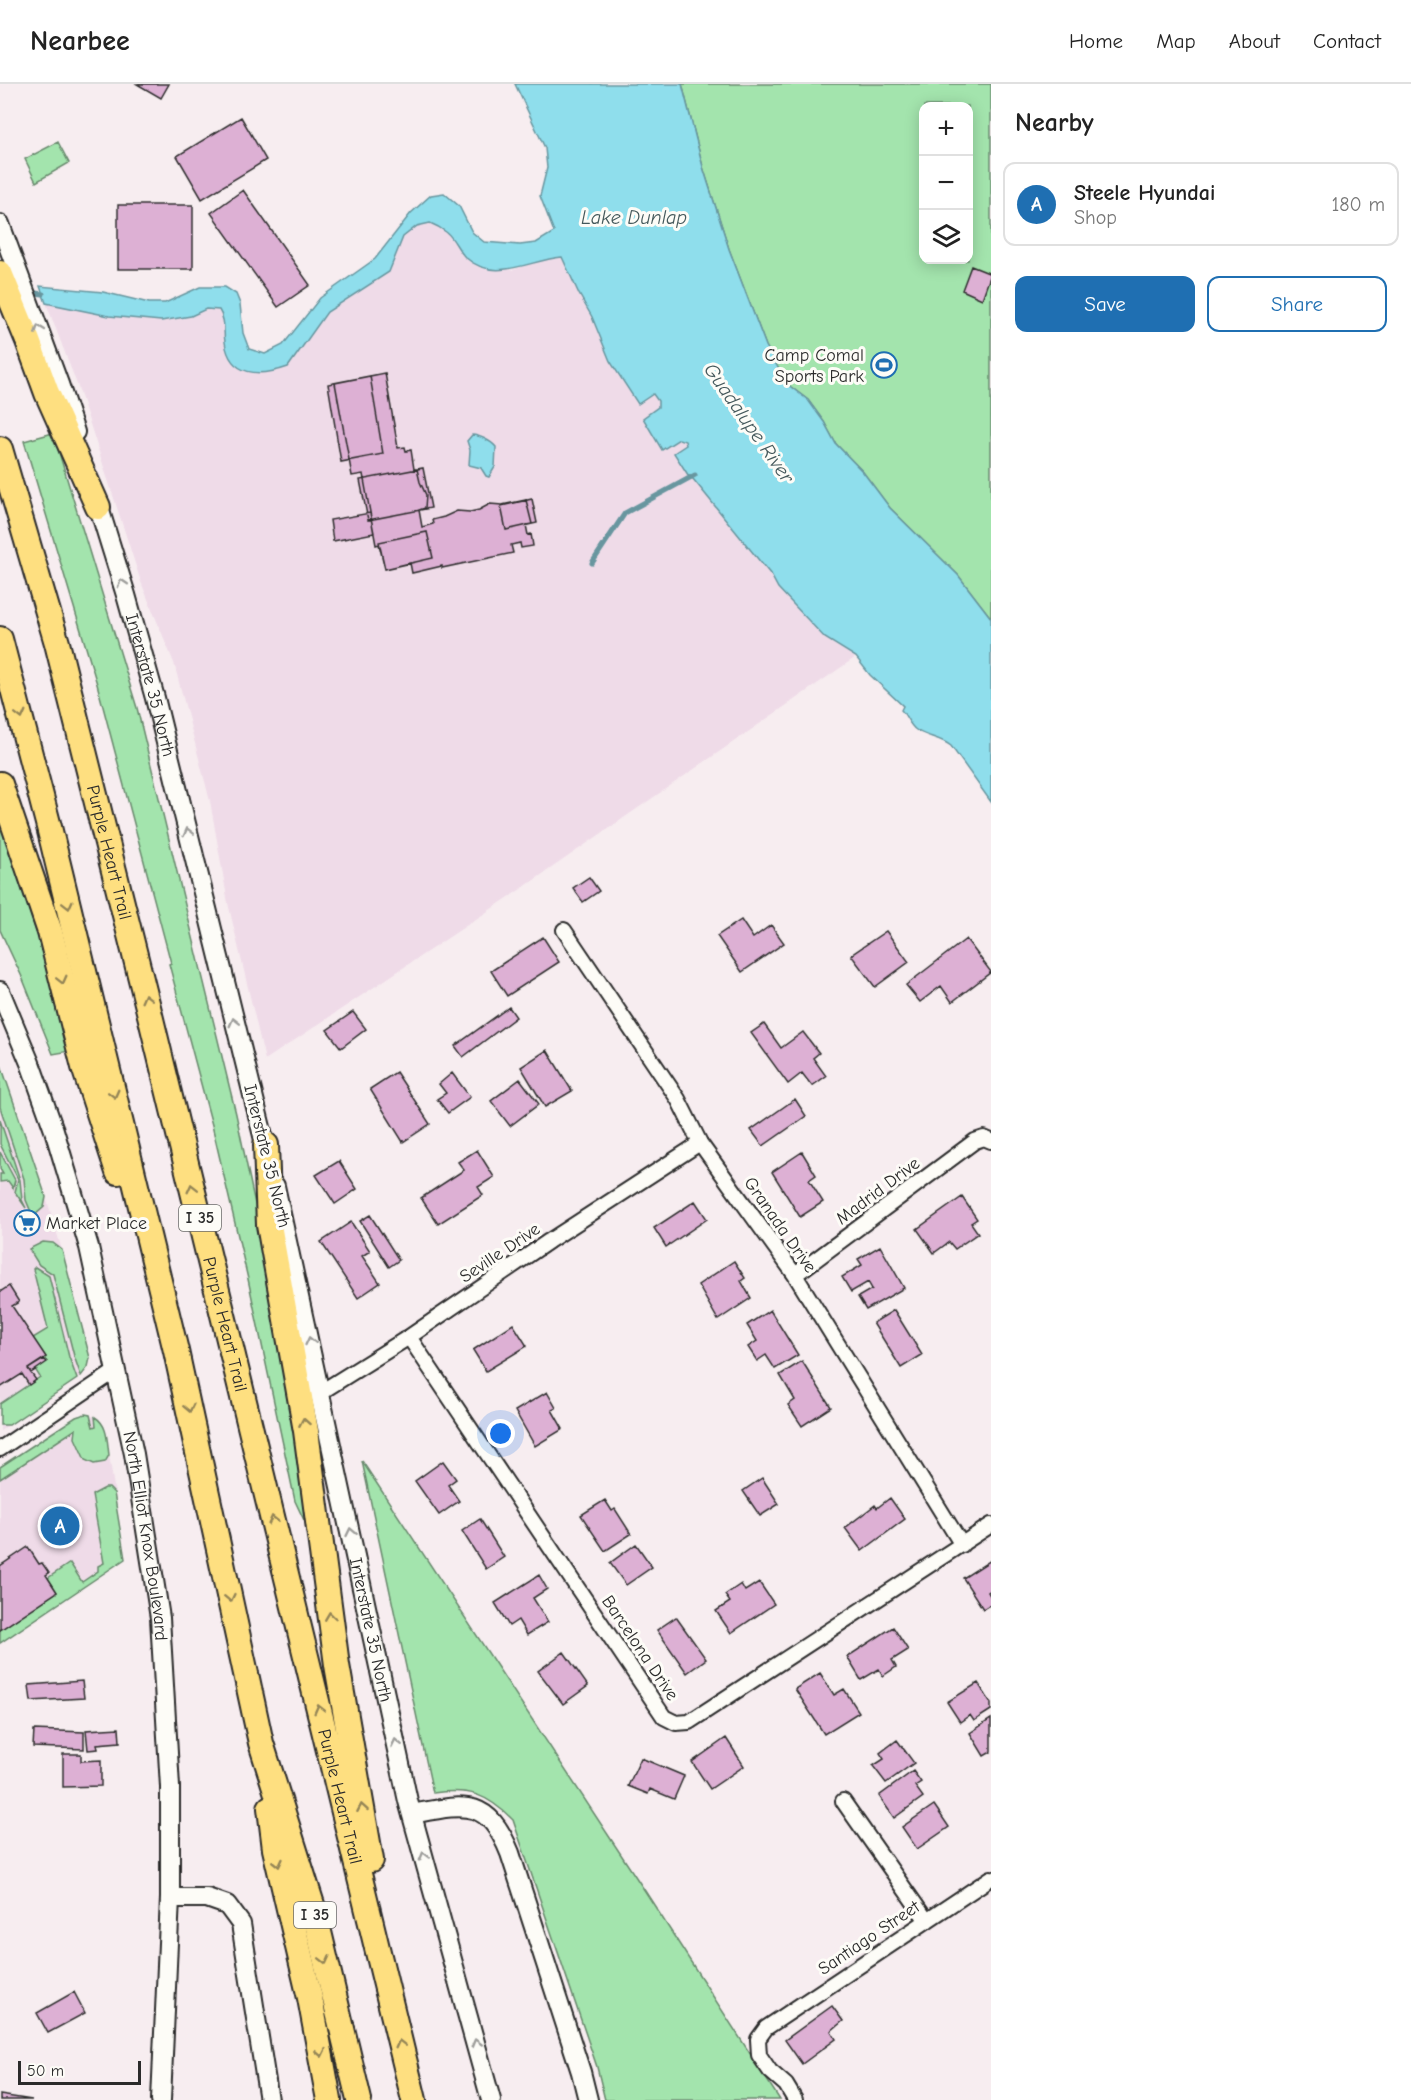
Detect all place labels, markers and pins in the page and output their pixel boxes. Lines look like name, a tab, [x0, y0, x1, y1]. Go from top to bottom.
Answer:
place label: Camp Comal Sports Park	[765, 345, 864, 387]
sports icon: Camp Comal Sports Park	[869, 350, 899, 380]
supermarket icon: Market Place	[12, 1208, 42, 1238]
place label: Market Place	[46, 1213, 147, 1234]
pin: A	[40, 1504, 80, 1548]

